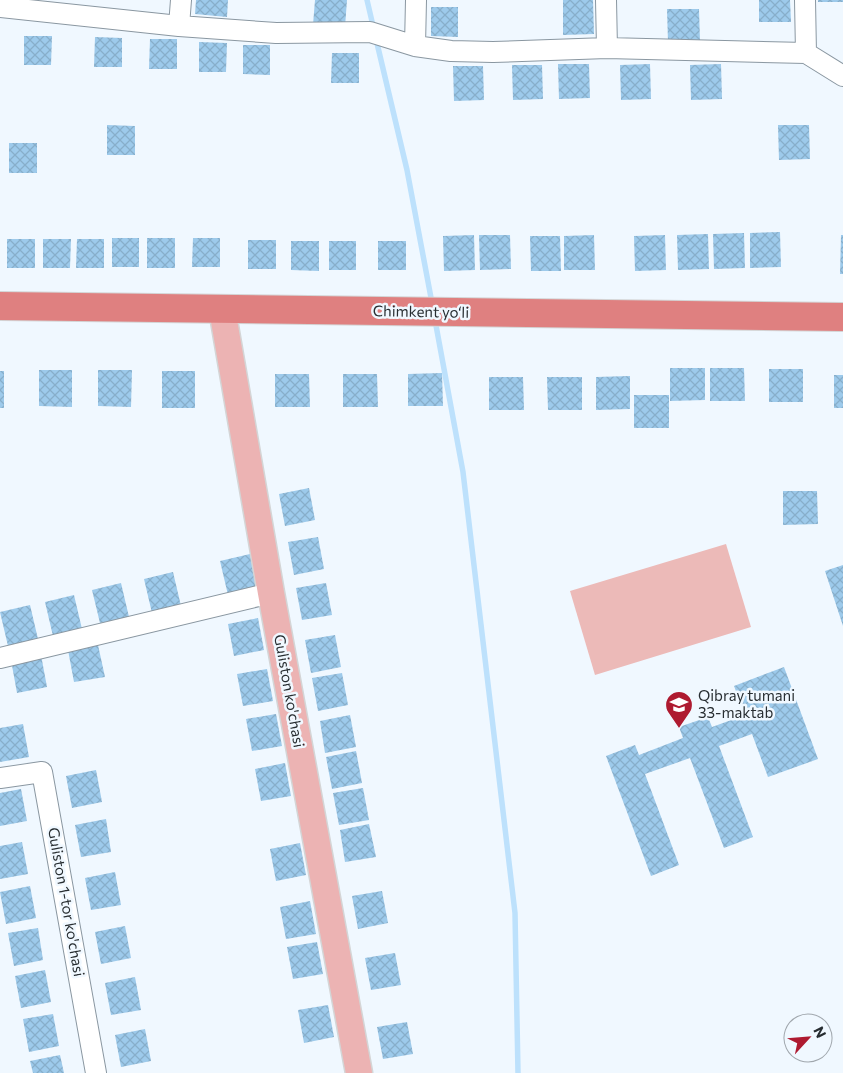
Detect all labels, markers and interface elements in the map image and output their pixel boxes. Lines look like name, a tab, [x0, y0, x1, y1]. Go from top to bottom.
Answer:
street label: Chimkent yo‘li	[373, 301, 469, 321]
street label: Guliston ko'chasi	[271, 633, 309, 749]
place label: Qibray tumani 33-maktab	[698, 686, 795, 721]
school or university icon: Qibray tumani 33-maktab	[664, 690, 694, 729]
street label: Guliston 1-tor ko'chasi	[45, 826, 89, 978]
north arrow	[783, 1013, 833, 1063]
text: N	[810, 1024, 830, 1041]

